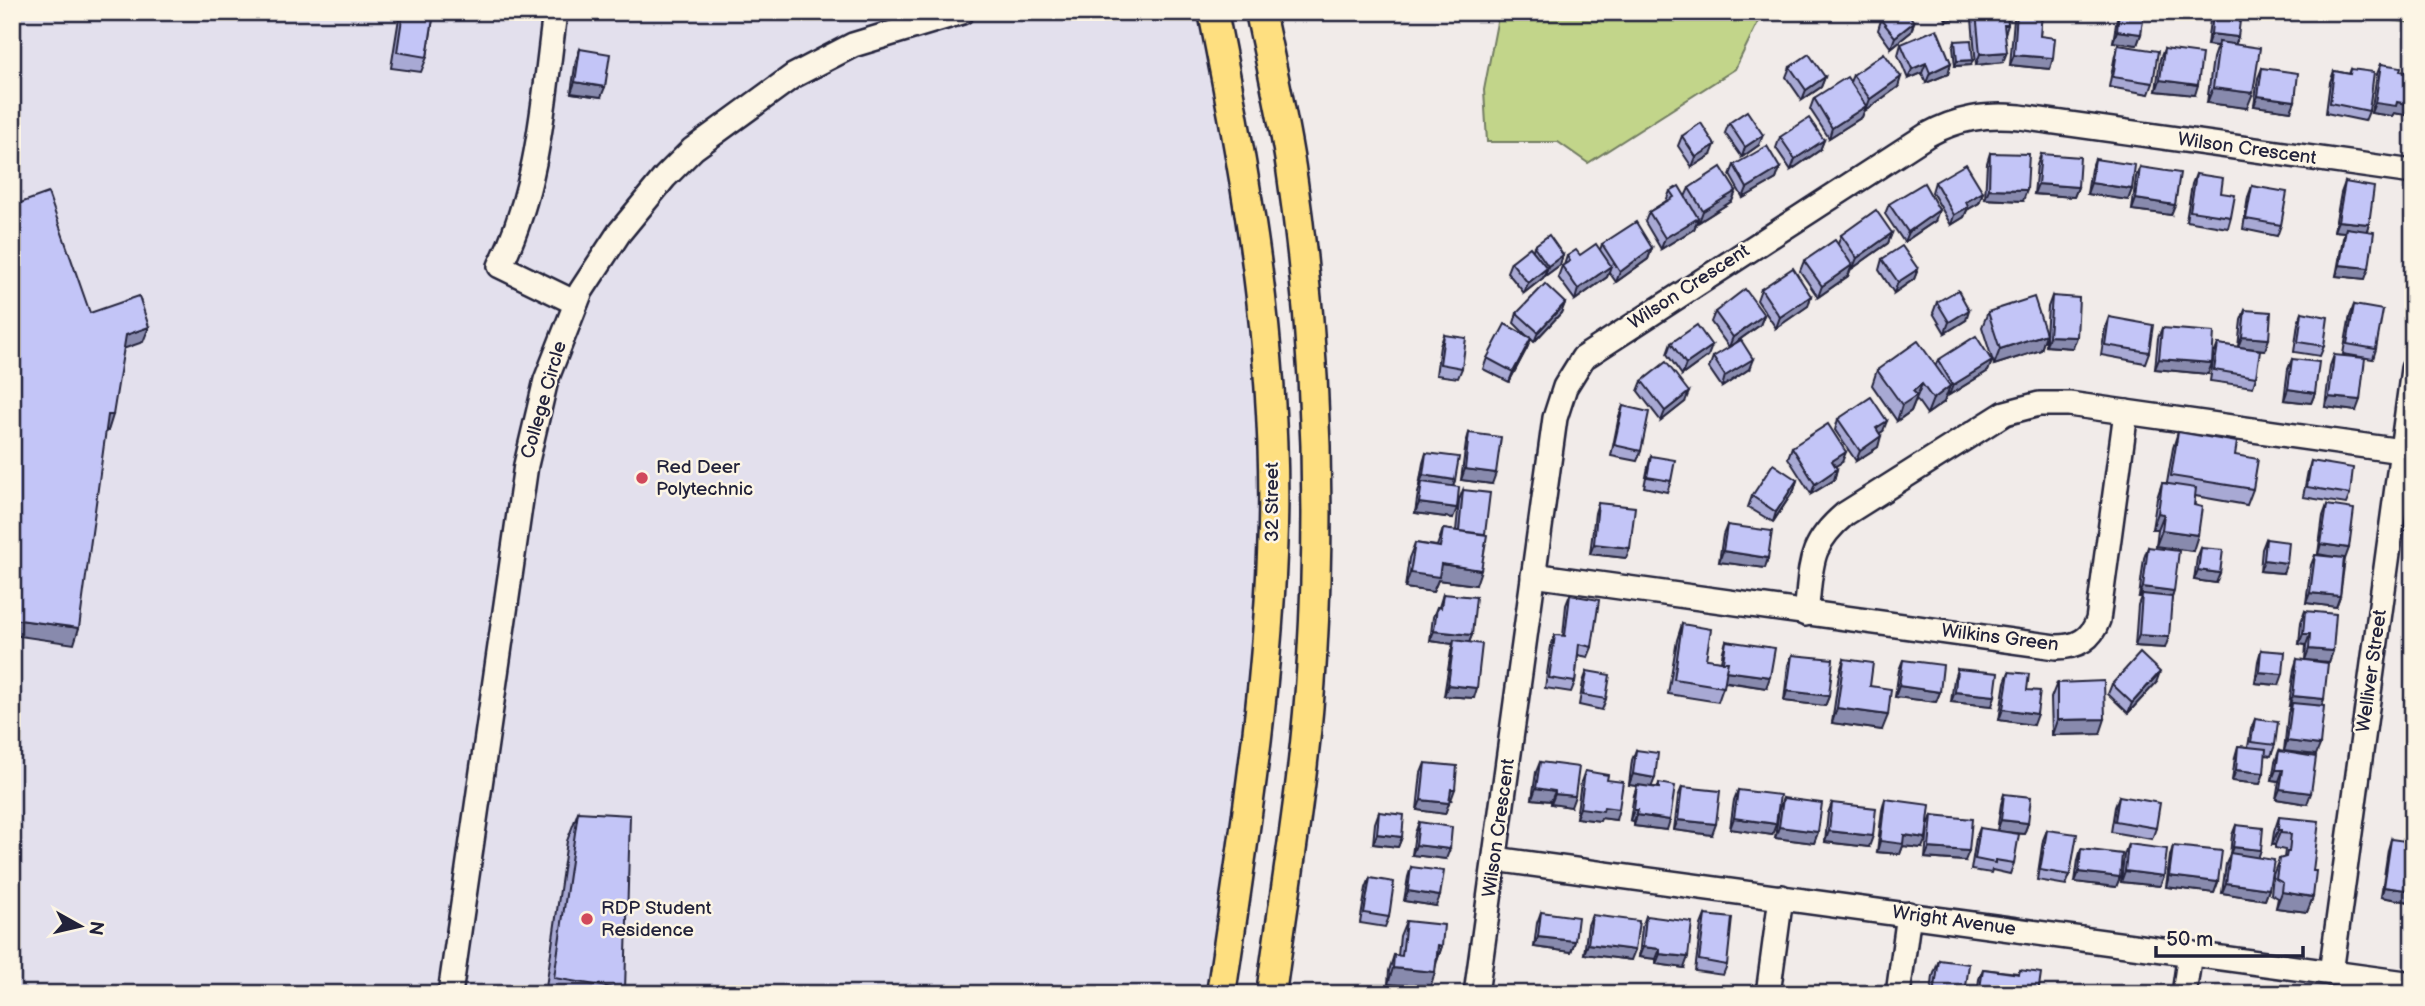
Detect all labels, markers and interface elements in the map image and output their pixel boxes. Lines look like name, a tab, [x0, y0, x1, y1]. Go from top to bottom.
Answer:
street label: Wilson Crescent	[2176, 128, 2318, 170]
street label: Wilson Crescent	[1624, 239, 1754, 335]
street label: College Circle	[516, 339, 572, 461]
place label: Red Deer Polytechnic	[656, 456, 753, 501]
street label: 32 Street	[1261, 462, 1284, 542]
marker: Red Deer Polytechnic	[634, 470, 650, 486]
street label: Welliver Street	[2352, 608, 2392, 734]
street label: Wilkins Green	[1940, 619, 2060, 657]
street label: Wilson Crescent	[1478, 757, 1520, 899]
north arrow	[46, 890, 116, 960]
place label: RDP Student Residence	[601, 897, 712, 942]
street label: Wright Avenue	[1891, 901, 2017, 941]
marker: RDP Student Residence	[579, 911, 595, 927]
scale bar	[2156, 915, 2302, 959]
text: N	[83, 919, 108, 937]
text: 50 m	[2166, 927, 2213, 952]

